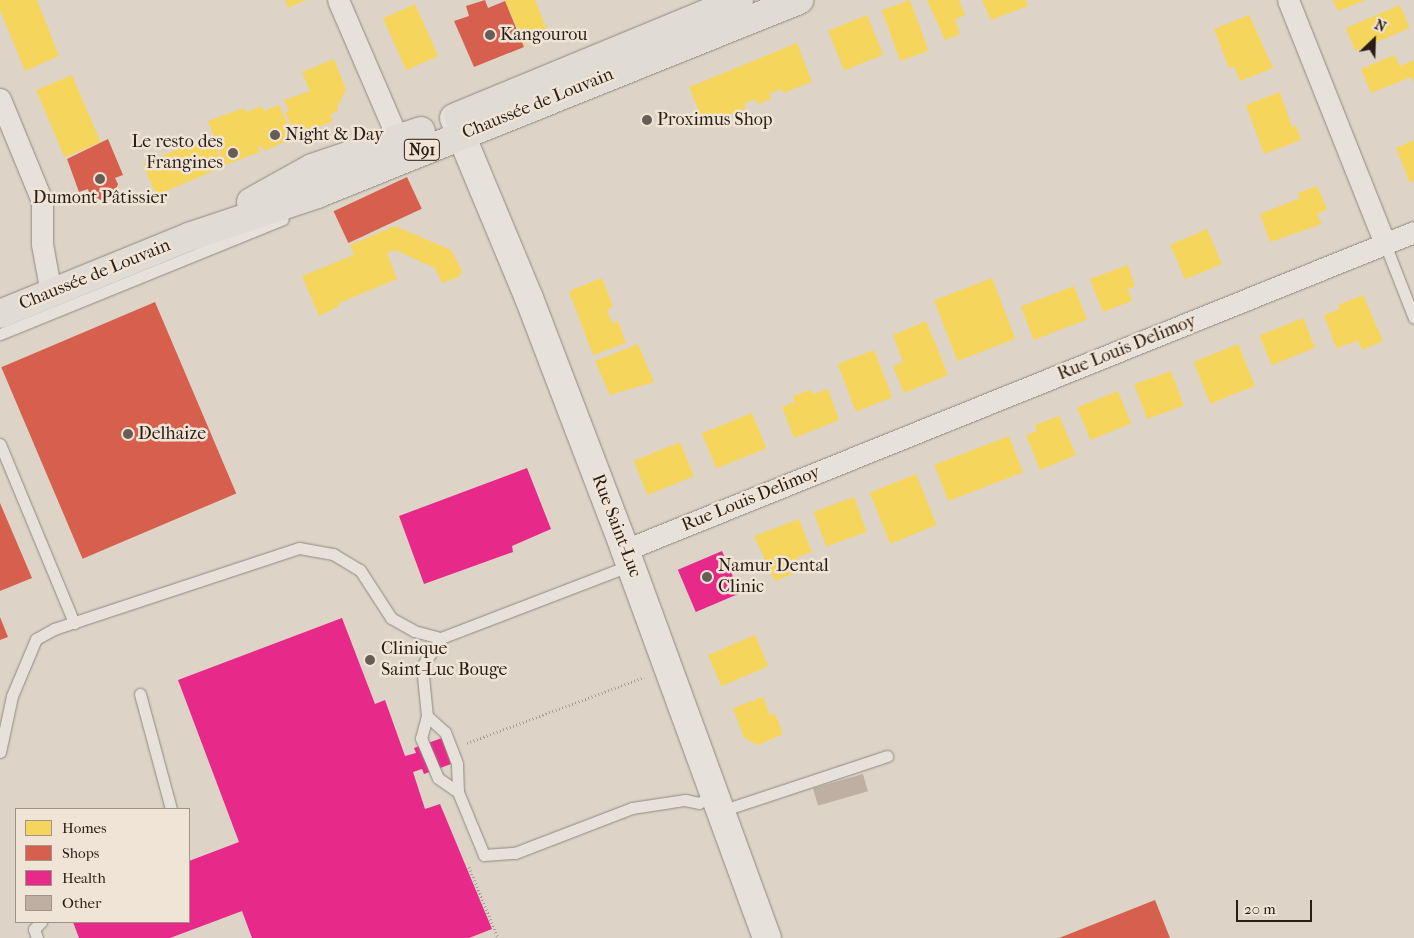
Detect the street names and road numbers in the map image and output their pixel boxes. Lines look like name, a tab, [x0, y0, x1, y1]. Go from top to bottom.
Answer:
street label: Chaussée de Louvain	[459, 64, 617, 144]
road number: N91	[403, 136, 441, 164]
street label: Chaussée de Louvain	[16, 235, 174, 315]
street label: Rue Louis Delimoy	[1055, 310, 1199, 386]
street label: Rue Louis Delimoy	[679, 461, 823, 537]
street label: Rue Saint-Luc	[586, 471, 646, 581]

